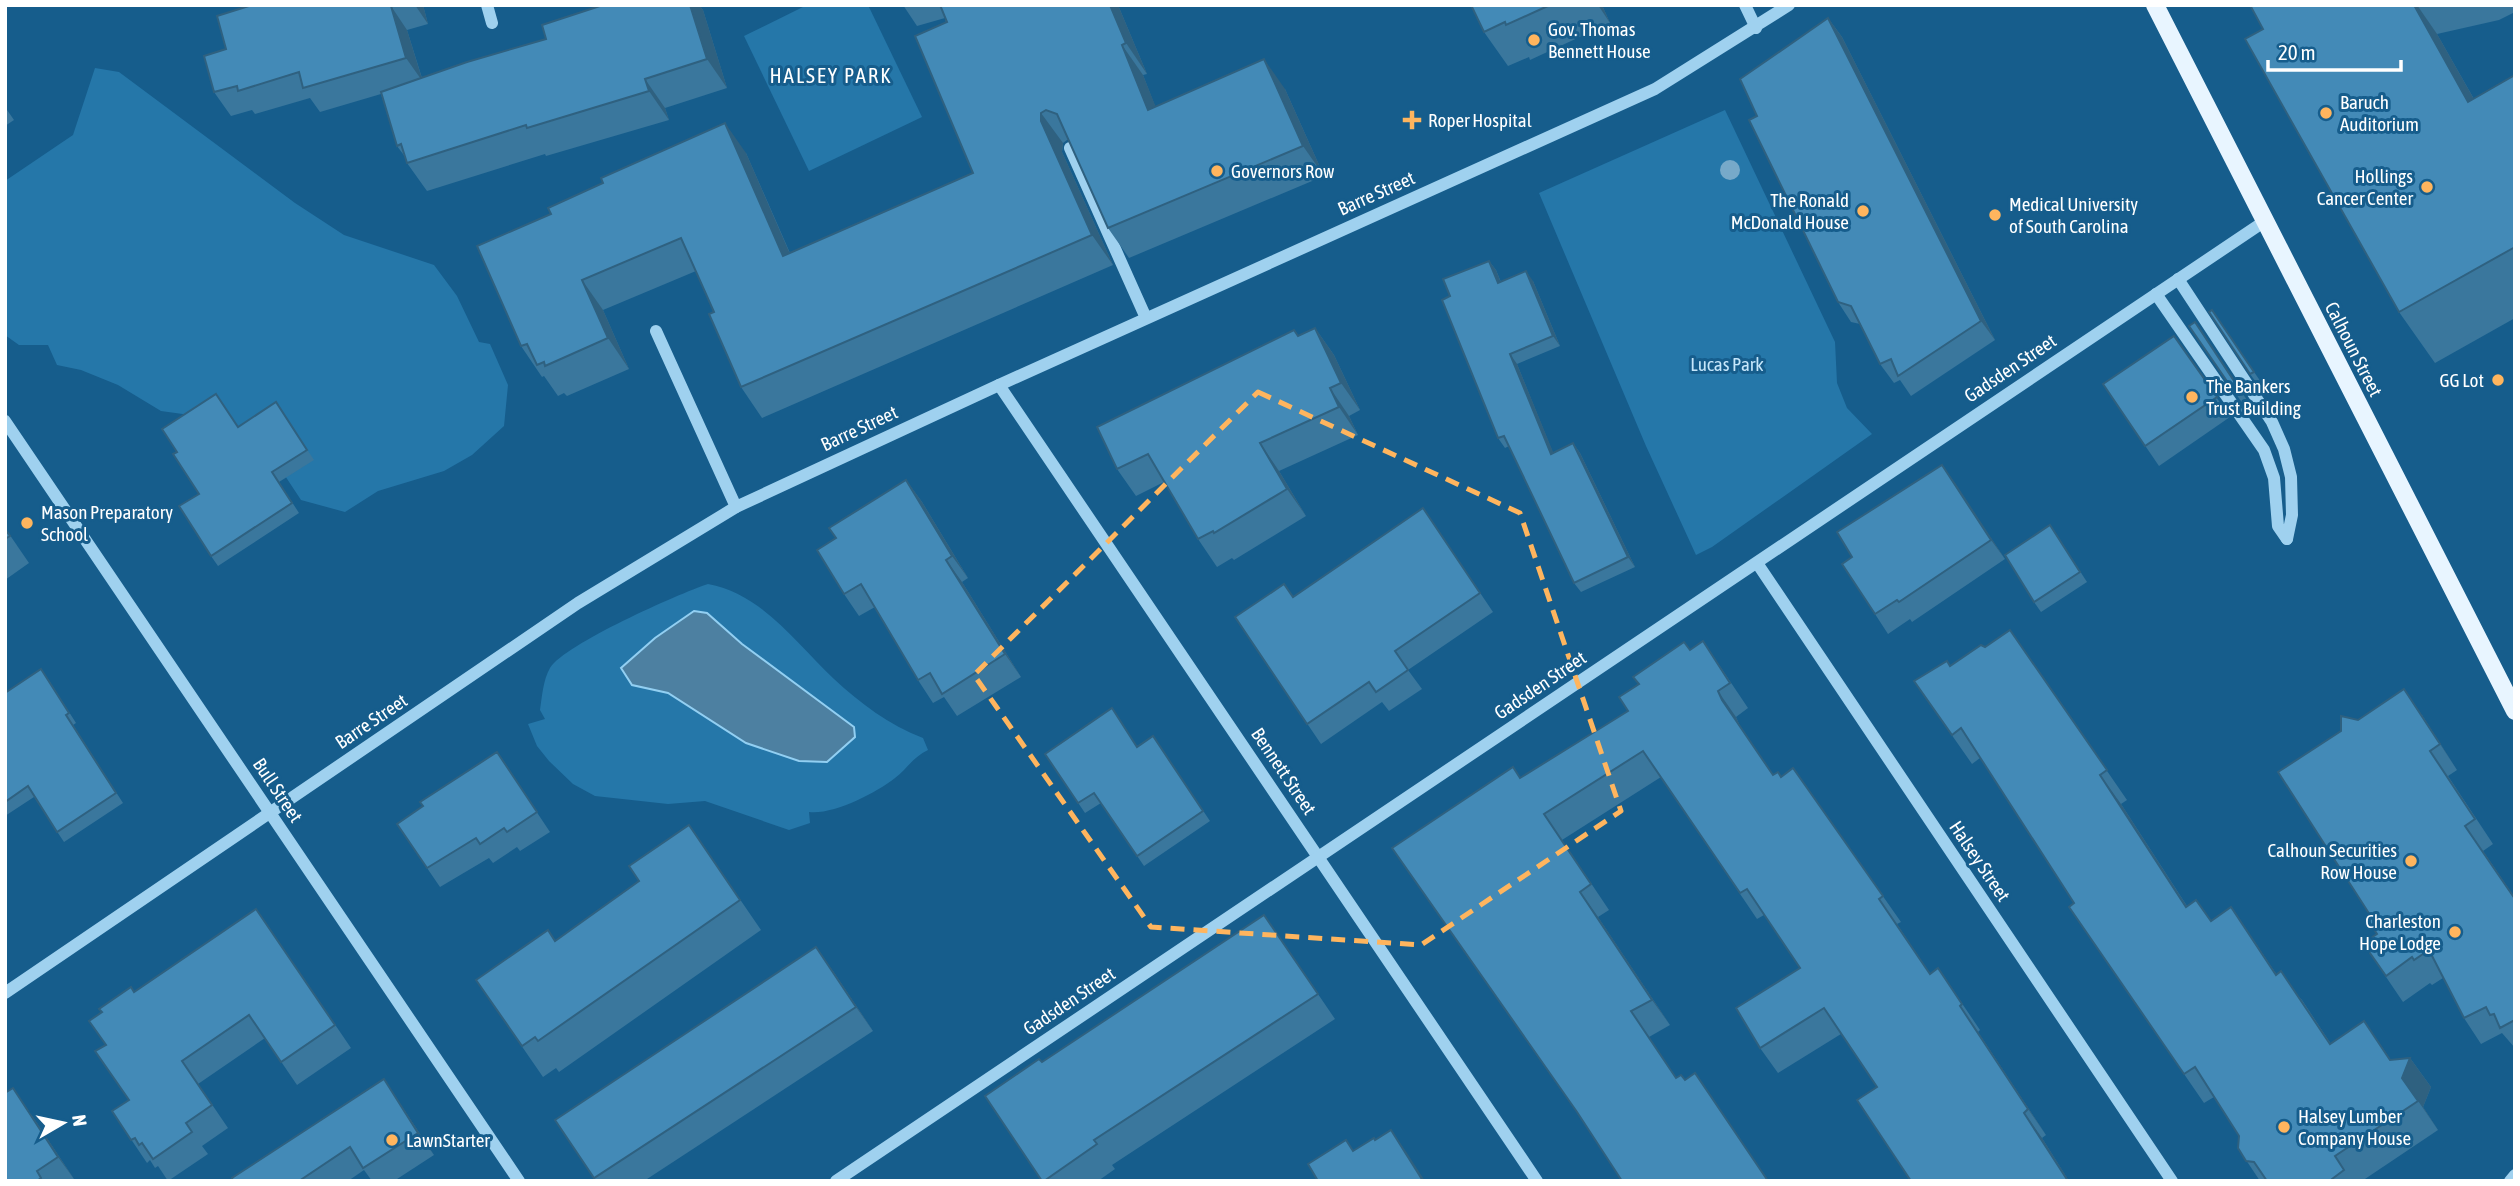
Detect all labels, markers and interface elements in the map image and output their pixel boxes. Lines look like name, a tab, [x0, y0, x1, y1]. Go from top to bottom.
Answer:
place label: Gov. Thomas Bennett House	[1548, 18, 1651, 62]
scale bar	[2268, 28, 2401, 72]
marker: Gov. Thomas Bennett House	[1526, 32, 1542, 48]
text: 20 m	[2278, 40, 2316, 64]
district label: HALSEY PARK	[769, 63, 893, 87]
place label: Baruch Auditorium	[2340, 91, 2419, 135]
marker: Baruch Auditorium	[2318, 105, 2334, 121]
place label: Roper Hospital	[1428, 109, 1532, 131]
marker: Roper Hospital	[1402, 110, 1422, 130]
place label: Governors Row	[1231, 160, 1335, 182]
marker: Governors Row	[1209, 163, 1225, 179]
place label: Hollings Cancer Center	[2317, 165, 2413, 209]
street label: Barre Street	[1334, 166, 1418, 220]
marker: Hollings Cancer Center	[2419, 179, 2435, 195]
place label: The Ronald McDonald House	[1731, 189, 1849, 233]
place label: Medical University of South Carolina	[2009, 193, 2138, 237]
marker: The Ronald McDonald House	[1855, 203, 1871, 219]
marker: Medical University of South Carolina	[1987, 207, 2003, 223]
street label: Calhoun Street	[2321, 298, 2387, 400]
street label: Gadsden Street	[1960, 329, 2060, 407]
park label: Lucas Park	[1690, 353, 1764, 375]
place label: GG Lot	[2440, 369, 2484, 391]
marker: GG Lot	[2490, 372, 2506, 388]
place label: The Bankers Trust Building	[2206, 375, 2302, 419]
marker: The Bankers Trust Building	[2184, 389, 2200, 405]
street label: Barre Street	[817, 401, 901, 455]
place label: Mason Preparatory School	[41, 501, 173, 545]
marker: Mason Preparatory School	[19, 515, 35, 531]
street label: Gadsden Street	[1490, 646, 1590, 724]
street label: Barre Street	[331, 689, 411, 753]
street label: Bennett Street	[1247, 723, 1321, 819]
street label: Bull Street	[249, 754, 307, 826]
street label: Halsey Street	[1945, 817, 2015, 905]
place label: Calhoun Securities Row House	[2268, 839, 2397, 883]
marker: Calhoun Securities Row House	[2403, 853, 2419, 869]
place label: Charleston Hope Lodge	[2359, 910, 2441, 954]
marker: Charleston Hope Lodge	[2447, 924, 2463, 940]
street label: Gadsden Street	[1019, 962, 1119, 1040]
north arrow	[28, 1088, 98, 1158]
place label: Halsey Lumber Company House	[2298, 1105, 2411, 1149]
text: N	[68, 1113, 92, 1128]
marker: Halsey Lumber Company House	[2276, 1119, 2292, 1135]
place label: LawnStarter	[406, 1129, 490, 1151]
marker: LawnStarter	[384, 1132, 400, 1148]

